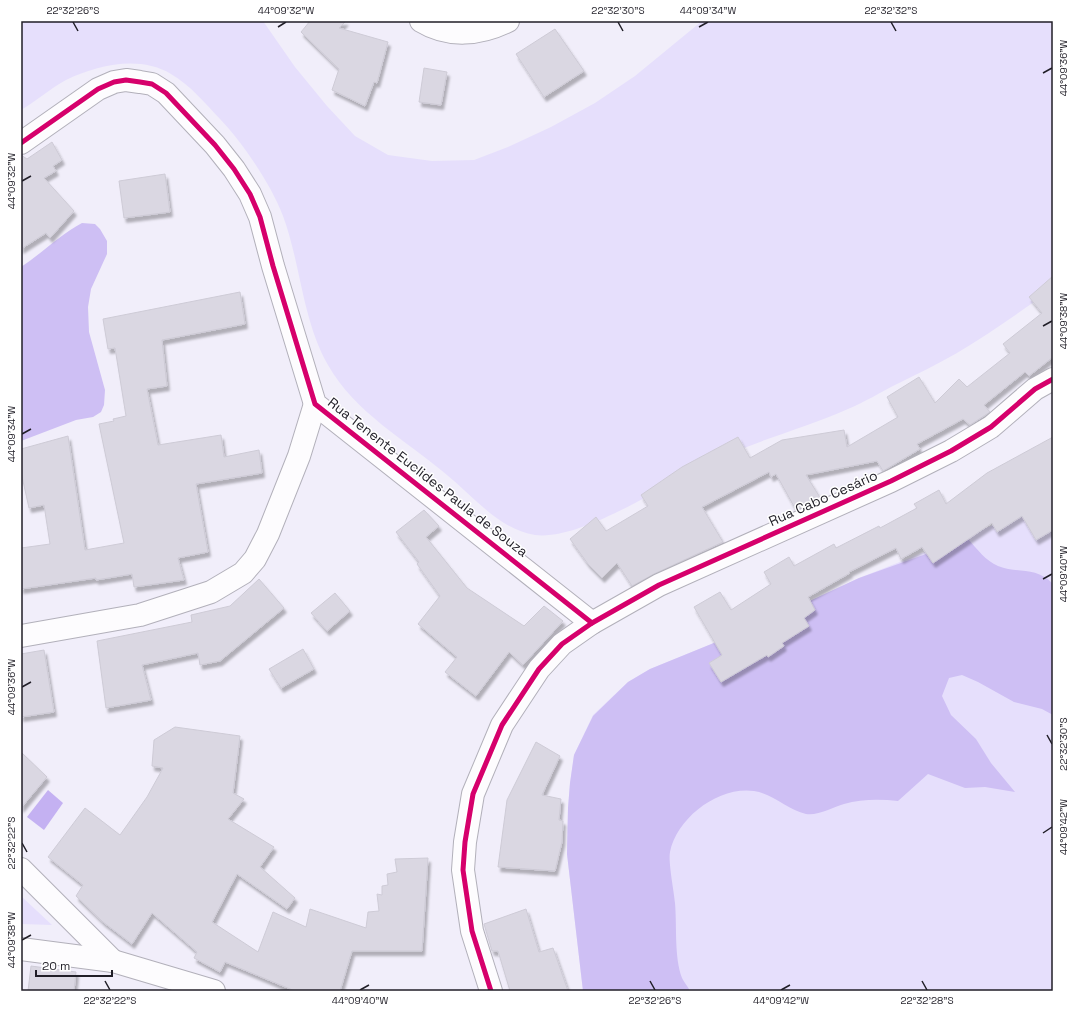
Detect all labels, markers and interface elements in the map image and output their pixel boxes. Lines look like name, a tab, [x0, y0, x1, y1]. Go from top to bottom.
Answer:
text: 22°32'26"S	[47, 4, 99, 17]
text: 44°09'32"W	[258, 4, 314, 17]
text: 22°32'30"S	[591, 4, 645, 17]
text: 44°09'34"W	[680, 4, 736, 17]
text: 22°32'32"S	[865, 4, 917, 17]
text: 44°09'36"W	[1057, 39, 1070, 96]
text: 44°09'32"W	[5, 153, 18, 209]
text: 44°09'38"W	[1057, 292, 1070, 349]
street label: Rua Tenente Euclides Paula de Souza	[324, 393, 532, 561]
text: 44°09'34"W	[5, 406, 18, 462]
street label: Rua Cabo Cesário	[766, 466, 880, 530]
text: 44°09'40"W	[1057, 545, 1070, 602]
text: 44°09'36"W	[5, 658, 18, 715]
text: 22°32'30"S	[1057, 717, 1070, 771]
text: 44°09'42"W	[1057, 799, 1070, 855]
text: 22°32'22"S	[5, 817, 18, 869]
text: 44°09'38"W	[5, 911, 18, 968]
scale bar	[36, 952, 112, 978]
text: 20 m	[42, 958, 70, 974]
text: 22°32'22"S	[84, 994, 136, 1007]
text: 44°09'40"W	[332, 994, 389, 1007]
text: 22°32'26"S	[629, 994, 681, 1007]
text: 44°09'42"W	[753, 994, 809, 1007]
text: 22°32'28"S	[900, 994, 954, 1007]

